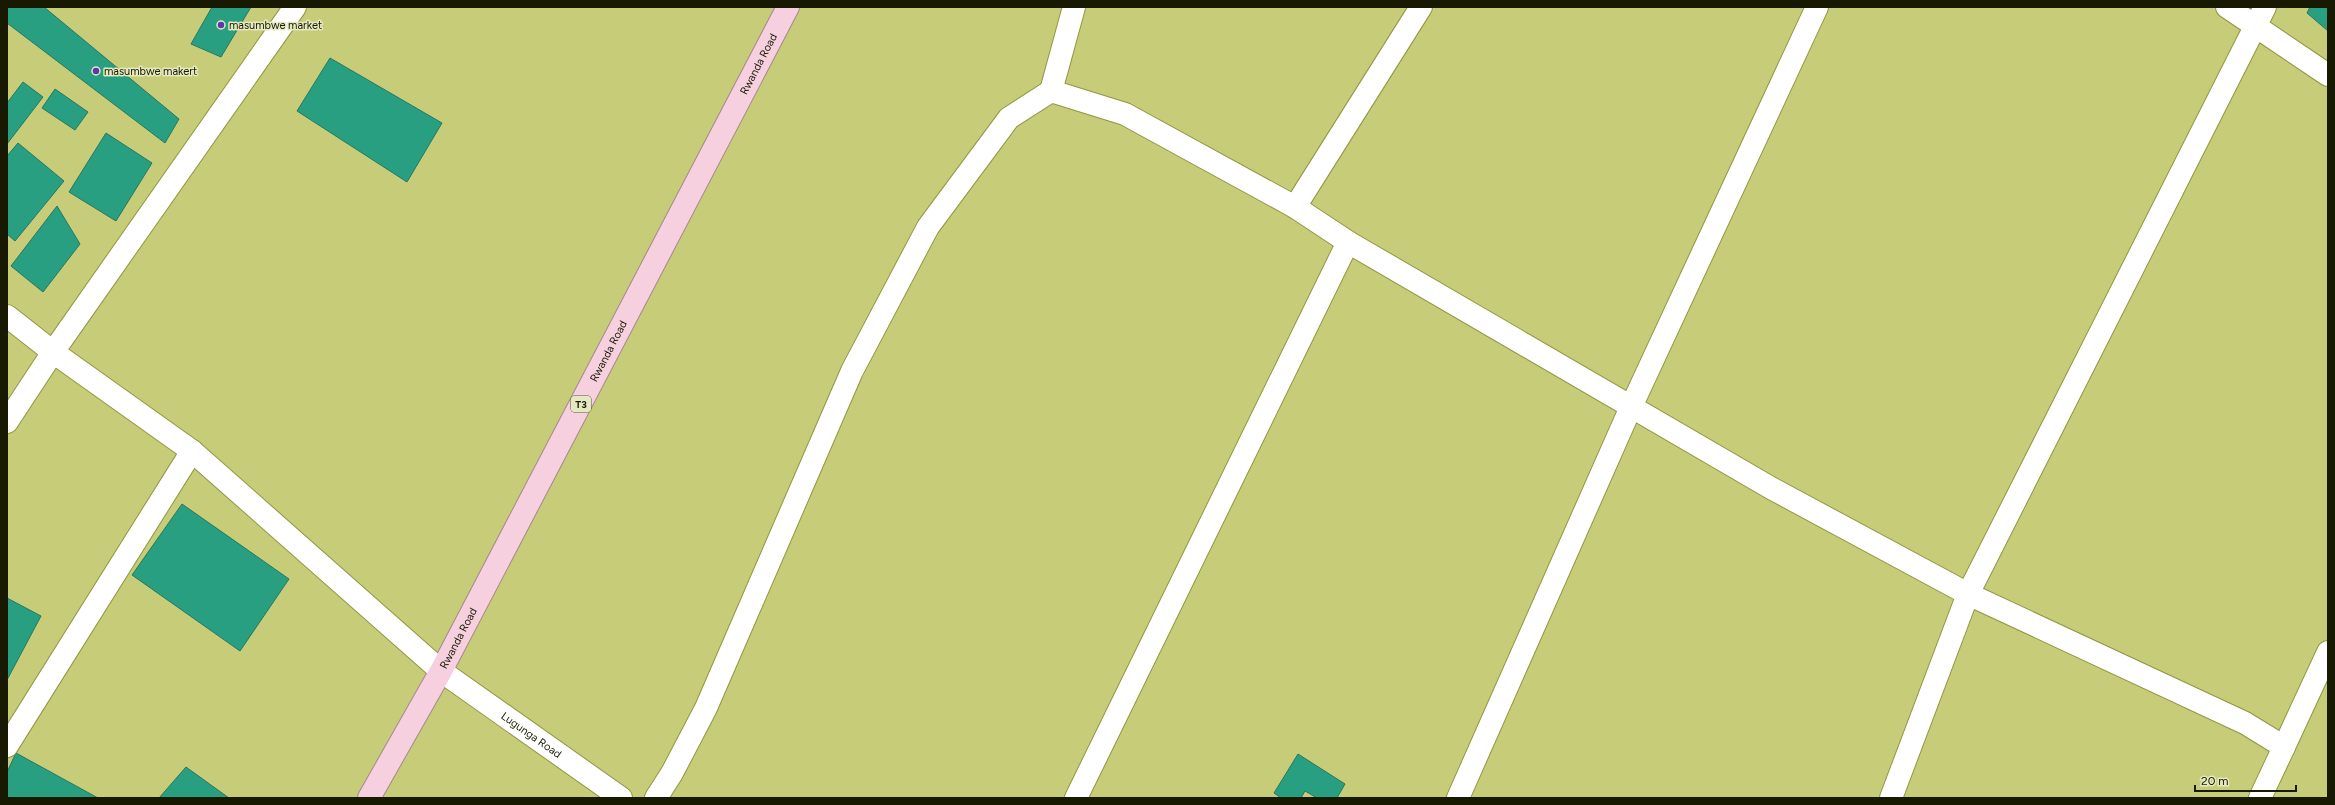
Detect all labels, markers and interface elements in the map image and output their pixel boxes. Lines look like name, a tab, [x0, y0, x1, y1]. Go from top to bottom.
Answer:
place label: masumbwe market	[229, 19, 322, 32]
marker: masumbwe market	[216, 20, 226, 30]
street label: Rwanda Road	[737, 31, 780, 97]
place label: masumbwe makert	[104, 65, 197, 78]
marker: masumbwe makert	[91, 66, 101, 76]
street label: Rwanda Road	[587, 318, 630, 384]
road number: T3	[571, 396, 591, 412]
street label: Rwanda Road	[437, 606, 480, 671]
street label: Lugunga Road	[498, 709, 564, 761]
scale bar	[2195, 767, 2296, 793]
text: 20 m	[2201, 774, 2229, 788]

